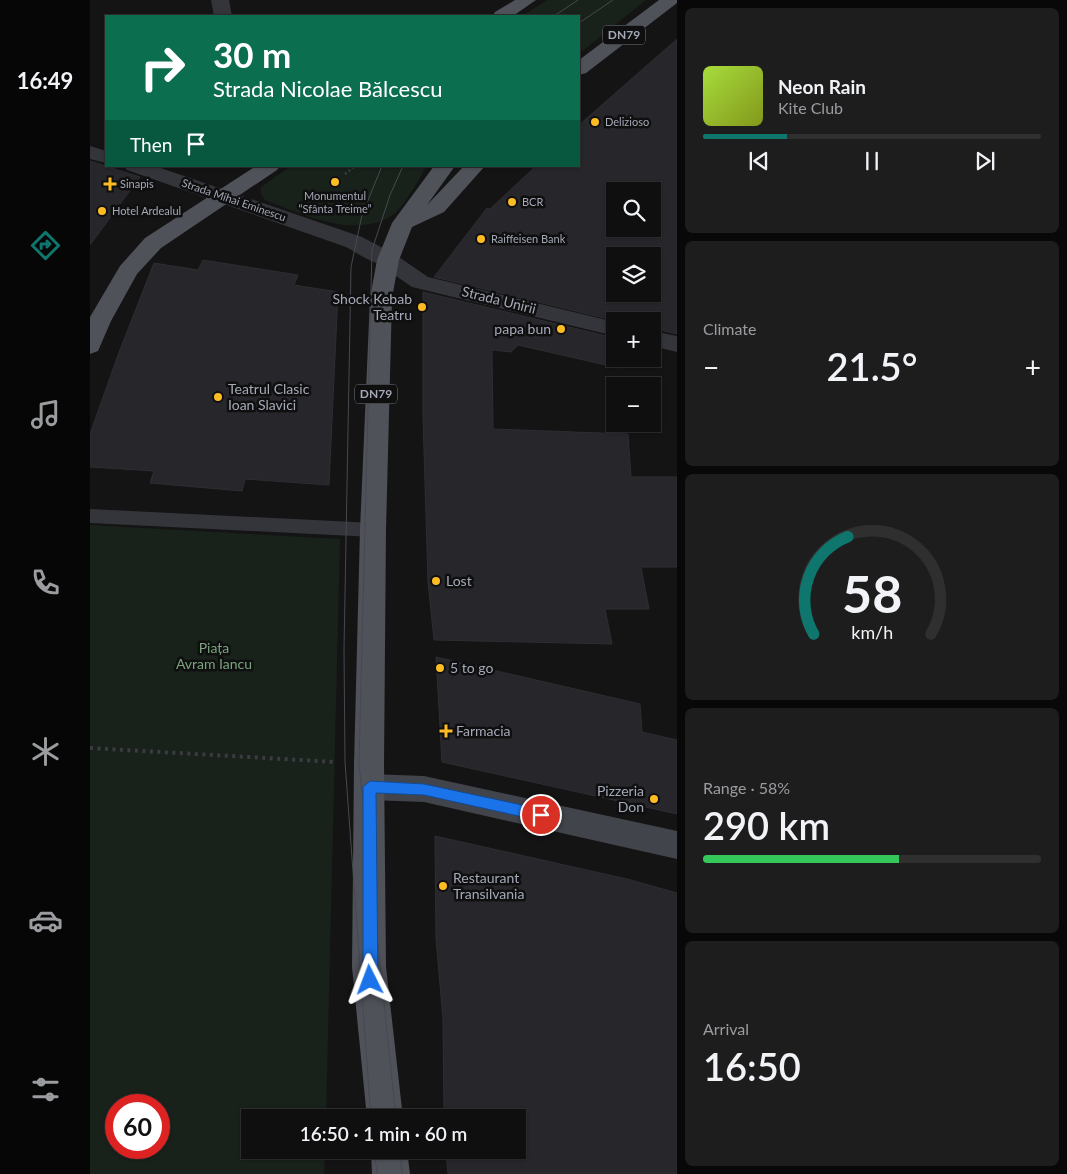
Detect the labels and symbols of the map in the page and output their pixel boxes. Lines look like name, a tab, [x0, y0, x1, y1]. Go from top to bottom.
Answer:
road number: DN79	[603, 26, 645, 44]
place label: Delizioso	[605, 115, 649, 128]
marker: Delizioso	[589, 116, 601, 128]
street label: Strada Mihai Eminescu	[180, 176, 288, 223]
marker: Monumentul “Sfânta Treime”	[329, 176, 341, 188]
place label: Sinapis	[120, 177, 154, 190]
marker: Sinapis	[104, 178, 116, 190]
place label: Monumentul “Sfânta Treime”	[298, 189, 372, 215]
place label: BCR	[522, 195, 543, 208]
marker: BCR	[506, 196, 518, 208]
place label: Hotel Ardealul	[112, 204, 181, 217]
marker: Hotel Ardealul	[96, 205, 108, 217]
place label: Raiffeisen Bank	[491, 232, 566, 245]
marker: Raiffeisen Bank	[475, 233, 487, 245]
street label: Strada Unirii	[460, 282, 538, 317]
place label: Shock Kebab Teatru	[333, 290, 412, 323]
marker: Shock Kebab Teatru	[416, 301, 428, 313]
place label: papa bun	[494, 320, 551, 337]
marker: papa bun	[555, 323, 567, 335]
place label: Teatrul Clasic Ioan Slavici	[228, 380, 310, 413]
road number: DN79	[355, 384, 397, 404]
marker: Teatrul Clasic Ioan Slavici	[212, 391, 224, 403]
place label: Lost	[446, 572, 472, 589]
marker: Lost	[430, 575, 442, 587]
park label: Piața Avram Iancu	[176, 639, 252, 672]
place label: 5 to go	[450, 659, 493, 676]
marker: 5 to go	[434, 662, 446, 674]
place label: Farmacia	[456, 722, 510, 739]
marker: Farmacia	[440, 725, 452, 737]
place label: Pizzeria Don	[597, 782, 644, 815]
marker: Pizzeria Don	[648, 793, 660, 805]
pin	[520, 794, 562, 836]
place label: Restaurant Transilvania	[453, 869, 524, 902]
marker: Restaurant Transilvania	[437, 880, 449, 892]
position arrow	[343, 953, 395, 1005]
speed limit sign: 60	[105, 1094, 170, 1159]

